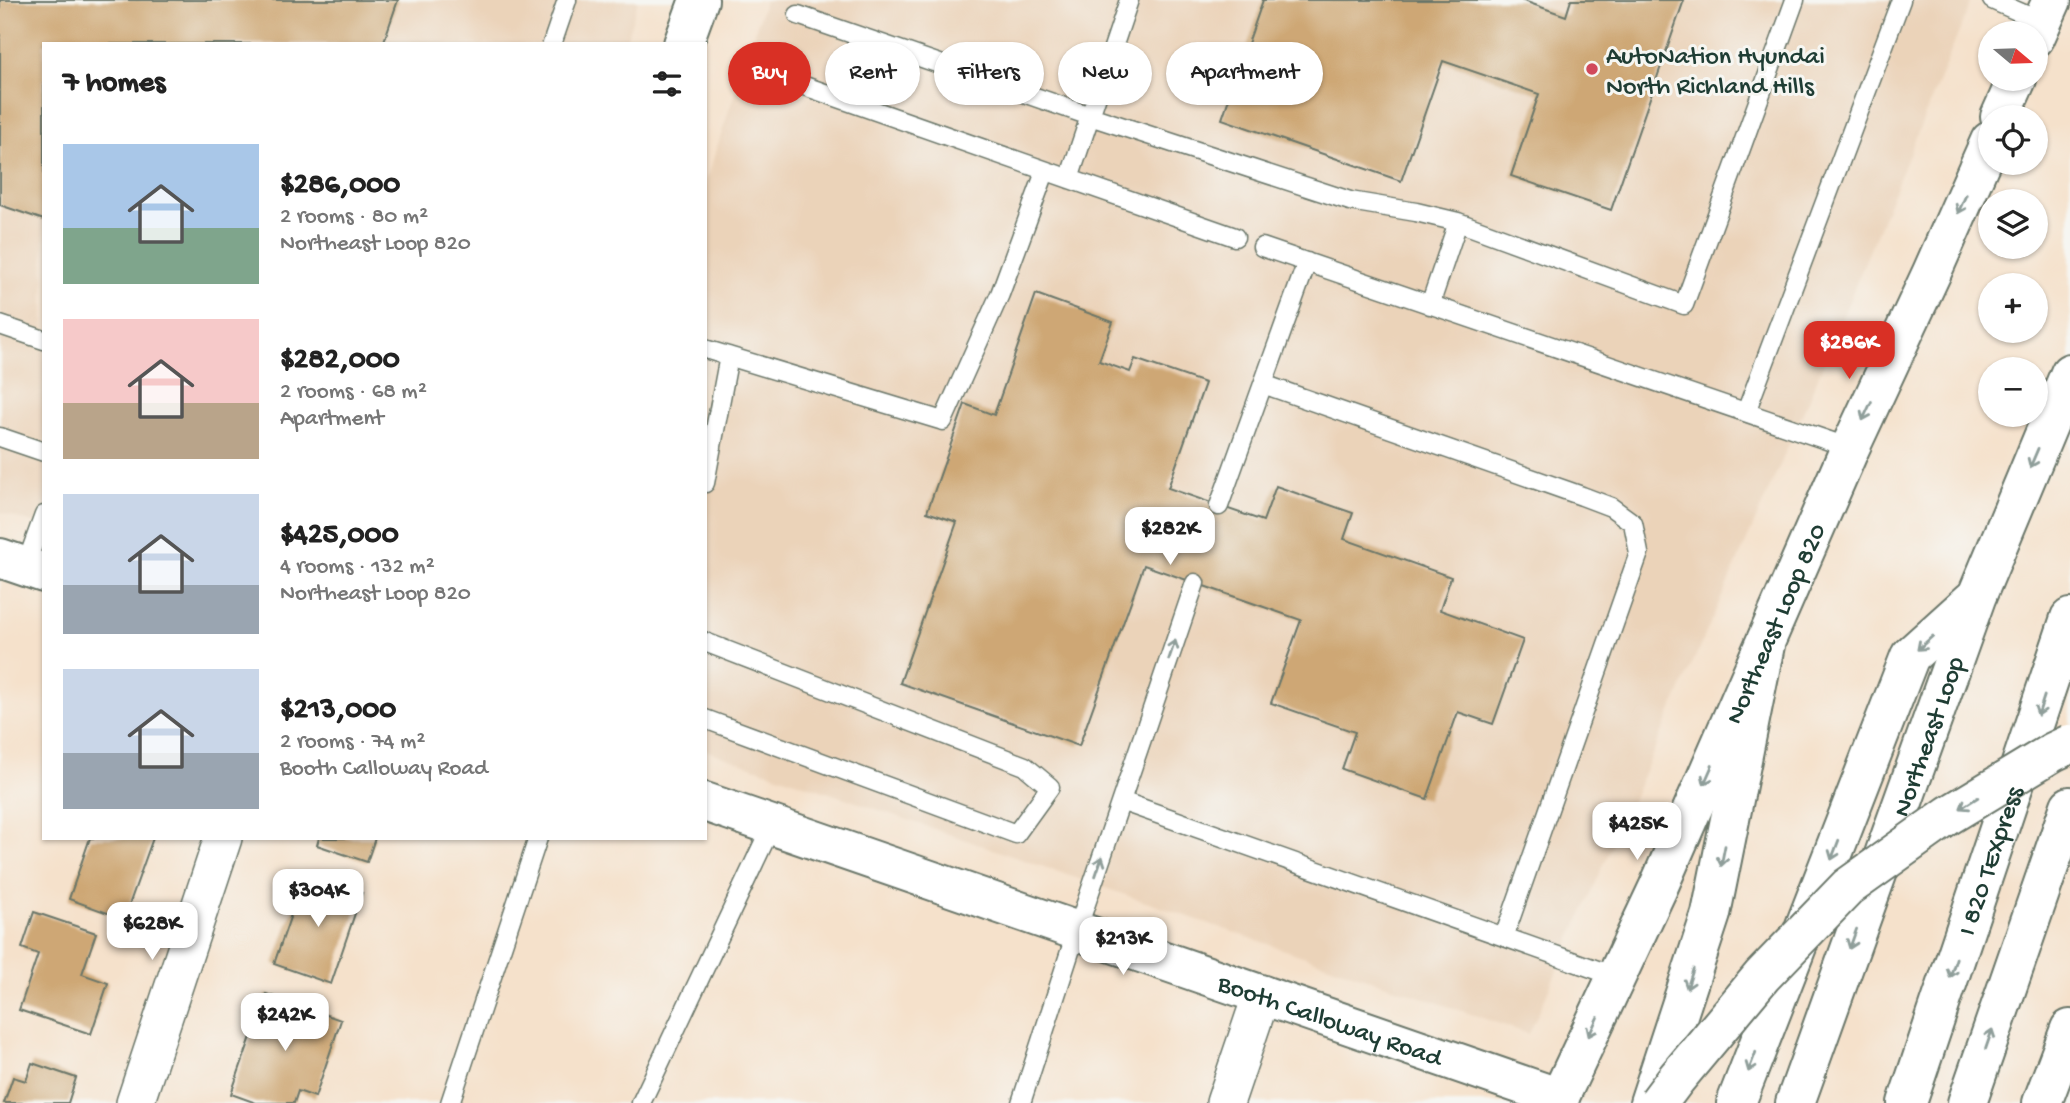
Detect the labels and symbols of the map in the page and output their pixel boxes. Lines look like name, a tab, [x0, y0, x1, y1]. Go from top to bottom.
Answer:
north arrow	[1978, 21, 2048, 91]
place label: AutoNation Hyundai North Richland Hills	[1606, 43, 1825, 104]
marker: AutoNation Hyundai North Richland Hills	[1584, 61, 1600, 77]
one-way arrow	[1955, 193, 1968, 214]
pin: $286K	[1800, 322, 1898, 381]
one-way arrow	[1860, 400, 1874, 421]
one-way arrow	[2027, 447, 2040, 469]
pin: $282K	[1121, 508, 1219, 567]
street label: Northeast Loop 820	[1721, 519, 1835, 730]
one-way arrow	[1916, 635, 1934, 651]
one-way arrow	[1167, 640, 1179, 662]
street label: Northeast Loop	[1888, 653, 1974, 822]
one-way arrow	[2033, 694, 2046, 716]
one-way arrow	[1701, 764, 1714, 785]
street label: I 820 TEXpress	[1953, 782, 2033, 940]
one-way arrow	[1959, 797, 1979, 811]
pin: $425K	[1588, 802, 1686, 862]
one-way arrow	[1827, 839, 1840, 860]
one-way arrow	[1715, 844, 1729, 867]
one-way arrow	[1094, 855, 1106, 877]
pin: $304K	[269, 870, 367, 929]
pin: $628K	[103, 902, 201, 962]
pin: $213K	[1074, 918, 1172, 977]
one-way arrow	[1846, 927, 1859, 949]
one-way arrow	[1946, 956, 1958, 978]
one-way arrow	[1683, 967, 1695, 989]
street label: Booth Calloway Road	[1212, 969, 1447, 1076]
pin: $242K	[236, 993, 334, 1053]
one-way arrow	[1586, 1016, 1599, 1037]
one-way arrow	[1984, 1028, 1996, 1050]
one-way arrow	[1744, 1051, 1757, 1072]

